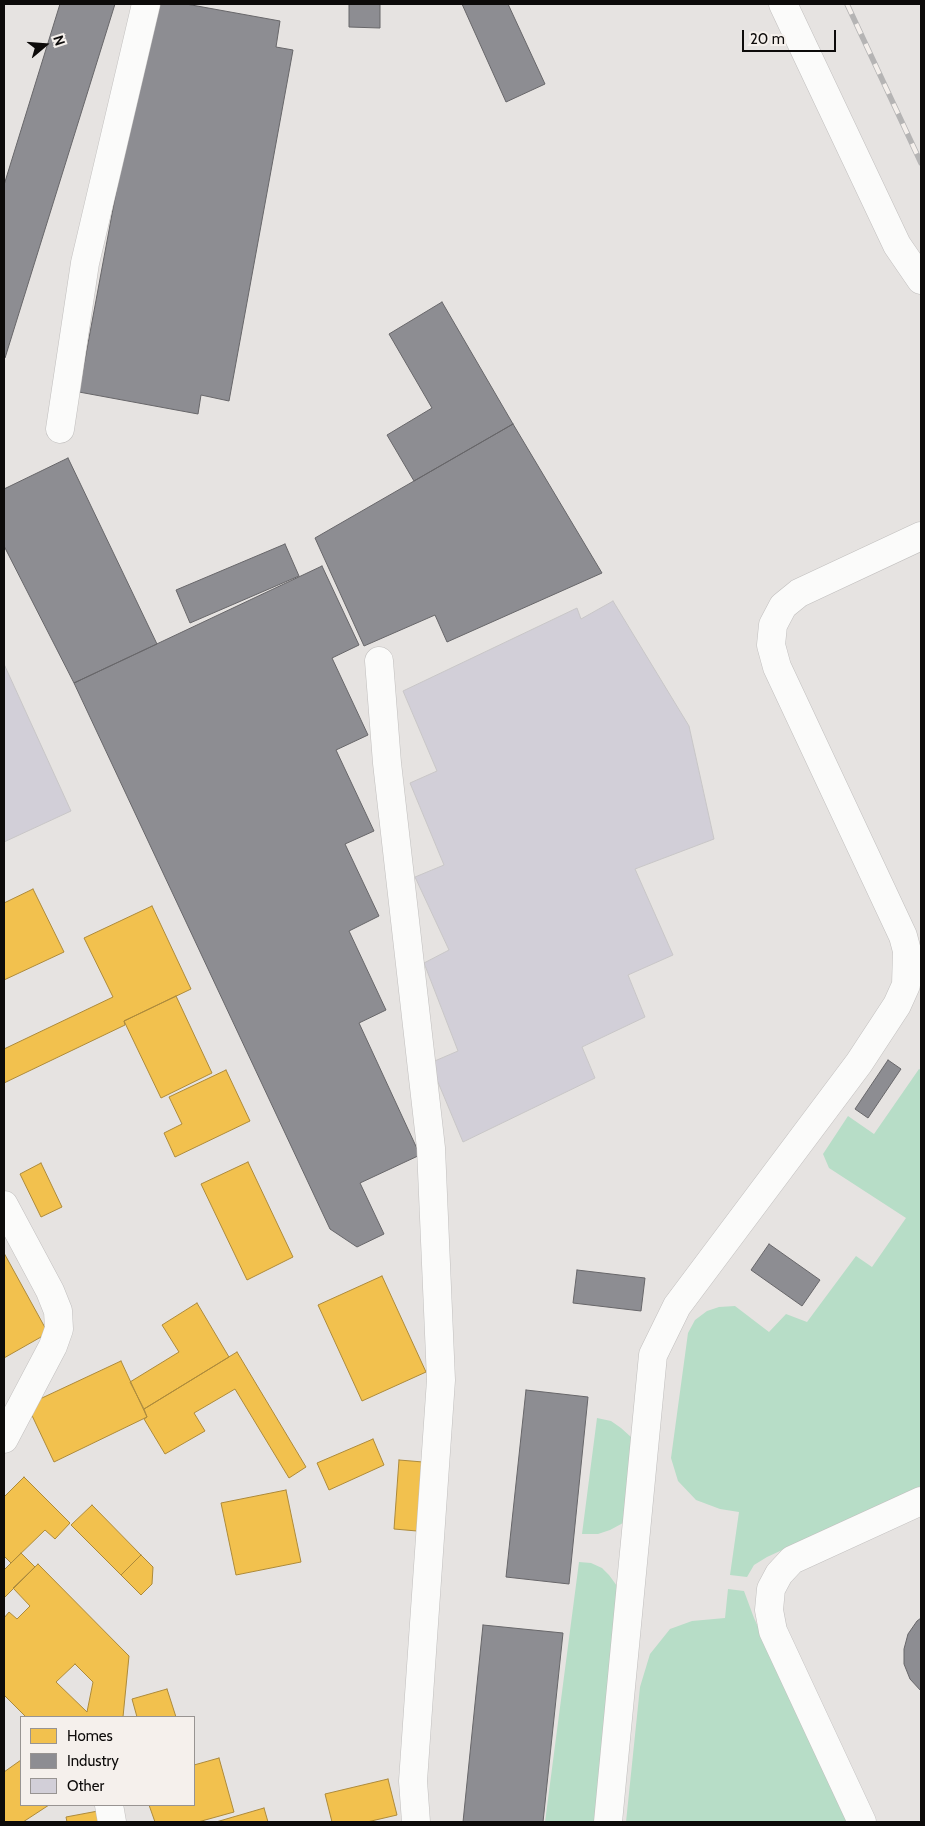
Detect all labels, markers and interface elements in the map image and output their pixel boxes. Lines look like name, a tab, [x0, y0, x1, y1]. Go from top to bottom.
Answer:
north arrow	[20, 20, 70, 70]
scale bar	[745, 20, 839, 52]
text: 20 m	[750, 30, 785, 48]
text: N	[49, 33, 69, 48]
legend	[20, 1716, 195, 1806]
text: Homes	[67, 1727, 113, 1745]
text: Industry	[67, 1752, 119, 1770]
text: Other	[67, 1777, 104, 1795]

